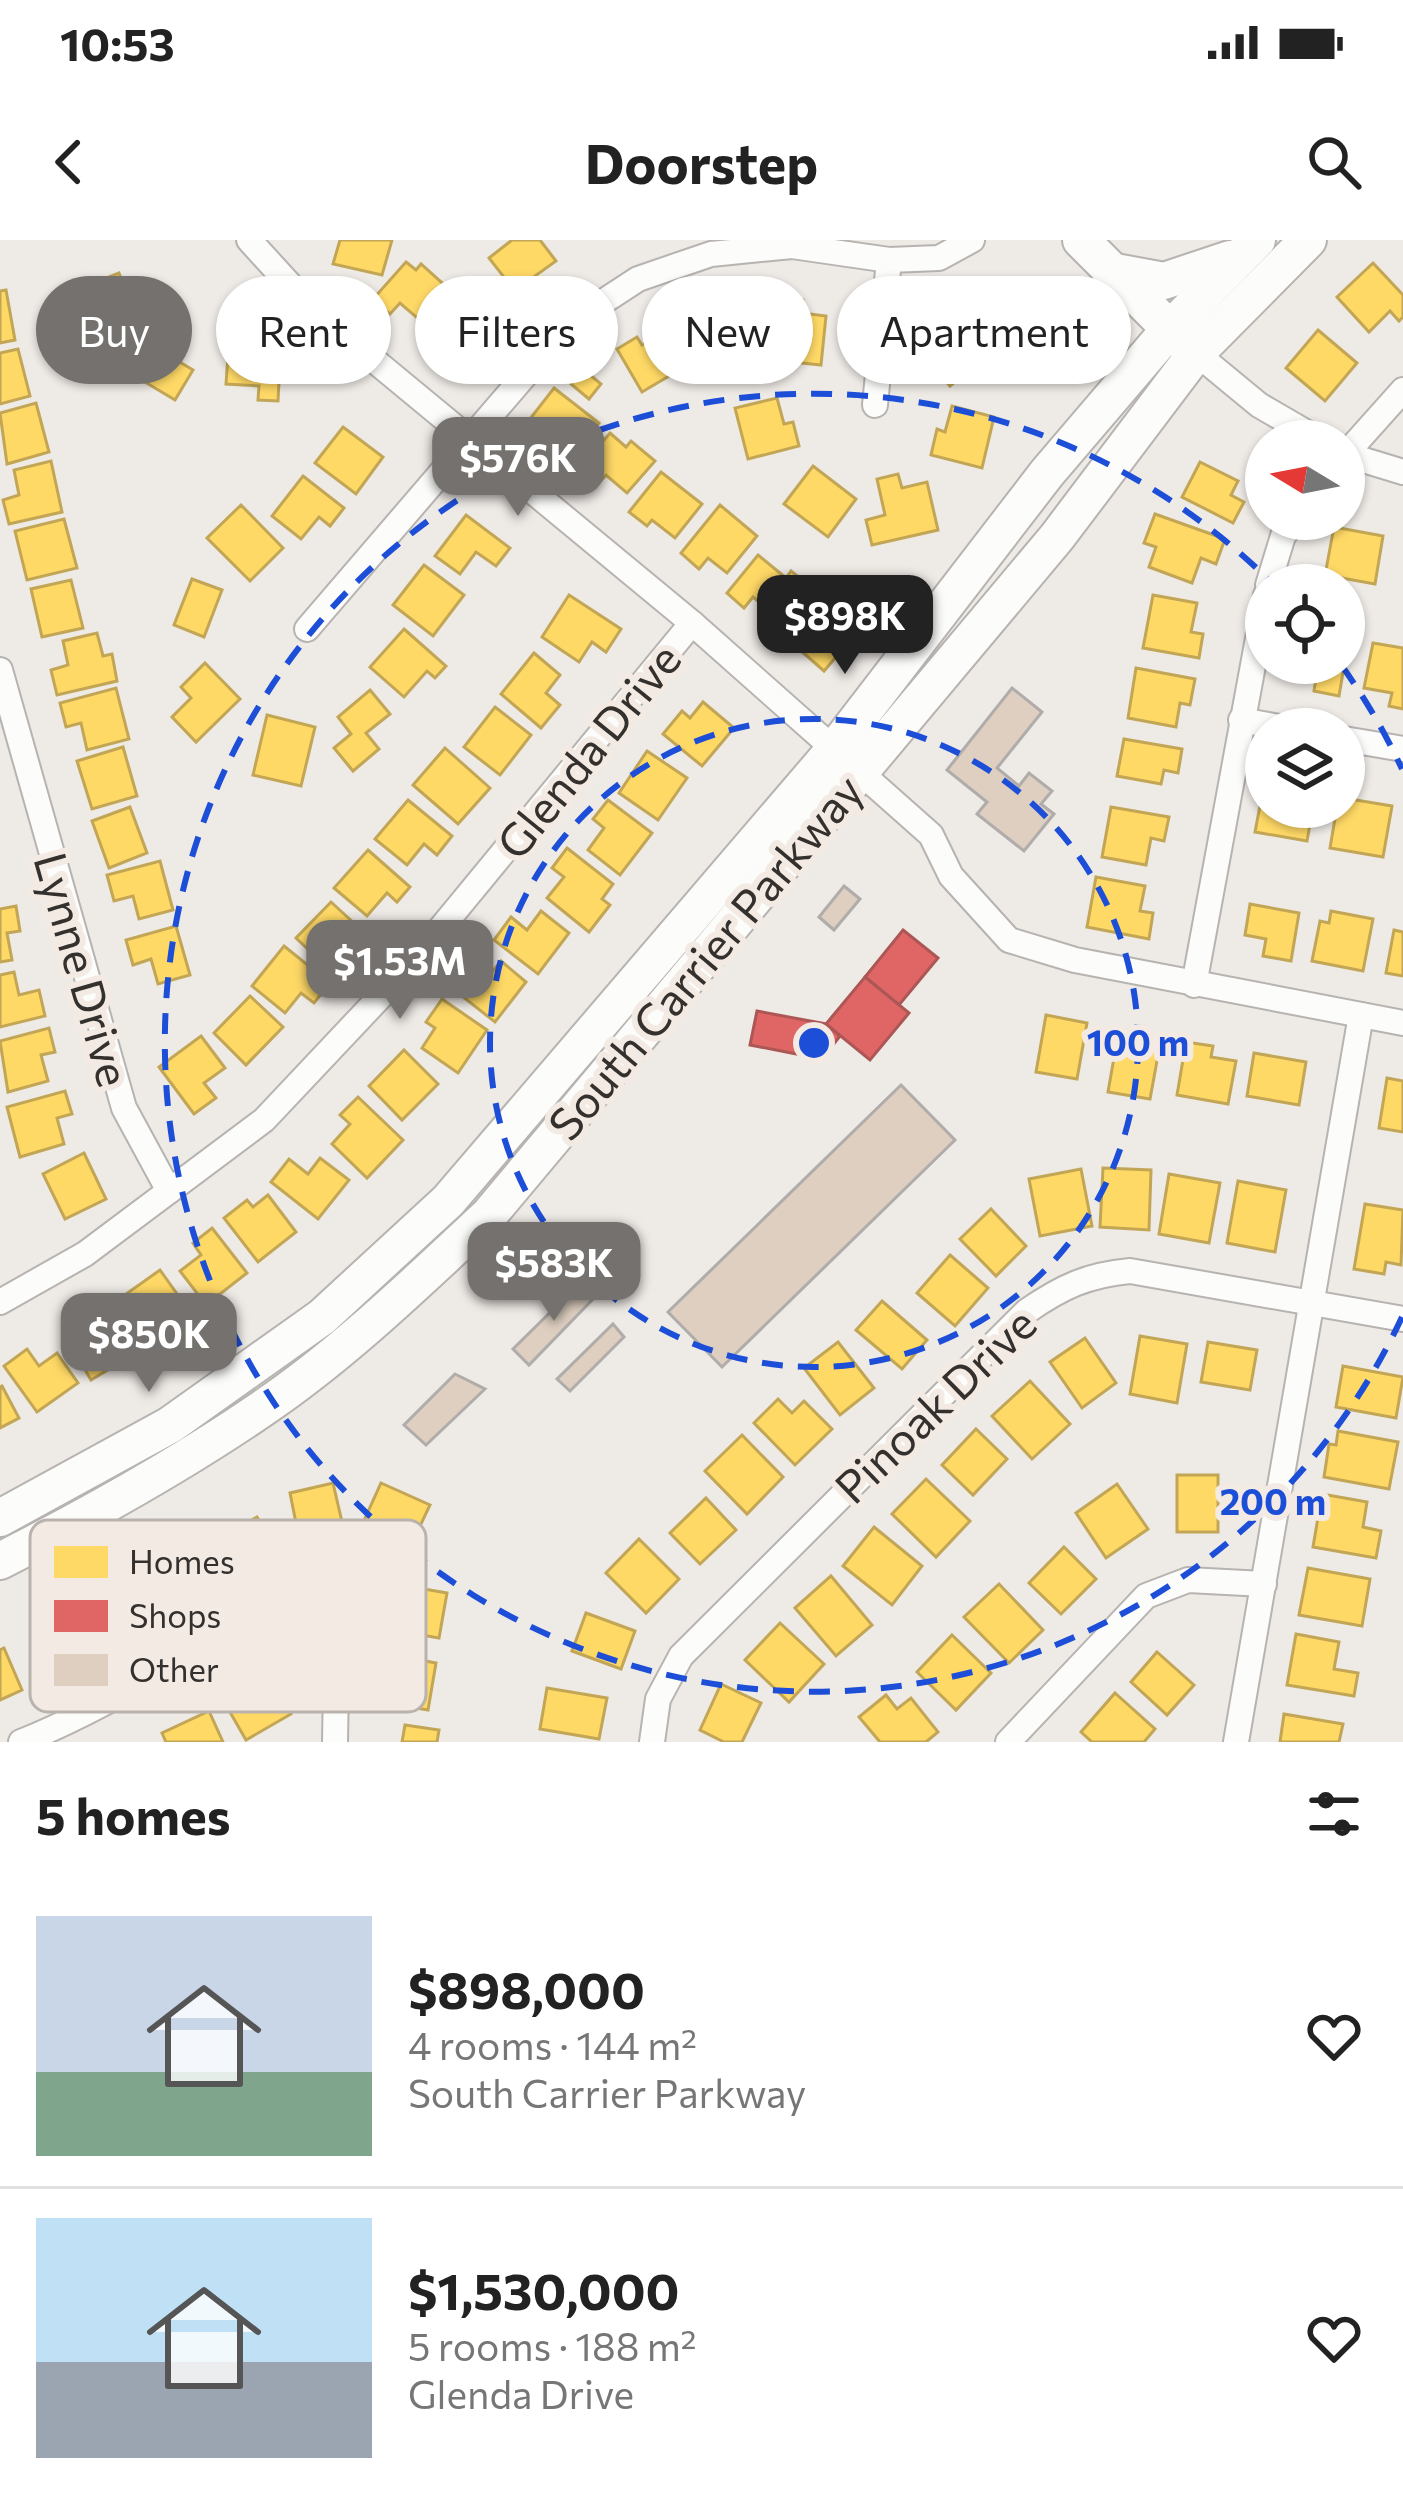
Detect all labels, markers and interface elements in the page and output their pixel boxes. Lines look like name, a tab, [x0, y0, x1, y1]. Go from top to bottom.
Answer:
text: 10:53	[60, 15, 175, 70]
icon: back	[36, 129, 102, 195]
text: Doorstep	[585, 129, 818, 195]
icon: search	[1301, 129, 1367, 195]
chip: Buy	[36, 276, 192, 384]
chip: Rent	[216, 276, 391, 384]
chip: Filters	[415, 276, 618, 384]
chip: New	[642, 276, 813, 384]
chip: Apartment	[837, 276, 1131, 384]
pin: $576K	[434, 417, 602, 519]
north arrow	[1245, 420, 1365, 540]
map controls	[1245, 420, 1365, 828]
text: $576K	[459, 432, 577, 480]
button: locate	[1245, 564, 1365, 684]
pin: $898K	[761, 575, 929, 677]
text: $898K	[784, 590, 906, 638]
street label: Glenda Drive	[484, 631, 690, 869]
button: layers	[1245, 708, 1365, 828]
street label: South Carrier Parkway	[535, 762, 873, 1150]
street label: Lynne Drive	[24, 846, 144, 1092]
pin: $1.53M	[302, 920, 498, 1022]
text: $1.53M	[333, 935, 467, 983]
text: 100 m	[1087, 1019, 1189, 1063]
centre of rings	[793, 1022, 835, 1064]
pin: $583K	[470, 1222, 638, 1324]
text: $583K	[495, 1237, 613, 1285]
pin: $850K	[65, 1293, 233, 1395]
street label: Pinoak Drive	[822, 1295, 1046, 1513]
text: $850K	[88, 1308, 210, 1356]
text: 200 m	[1220, 1478, 1326, 1522]
legend	[30, 1520, 426, 1712]
text: Homes	[129, 1540, 235, 1581]
text: Shops	[129, 1594, 221, 1635]
text: Other	[129, 1648, 219, 1689]
icon: filters	[1301, 1781, 1367, 1847]
text: 5 homes	[36, 1783, 231, 1846]
text: $898,000	[408, 1957, 645, 2020]
icon: home	[132, 1964, 276, 2108]
icon: heart	[1301, 2003, 1367, 2069]
text: 4 rooms · 144 m²	[408, 2020, 697, 2068]
text: South Carrier Parkway	[408, 2068, 806, 2116]
text: $1,530,000	[408, 2258, 679, 2321]
icon: home	[132, 2266, 276, 2410]
icon: heart	[1301, 2305, 1367, 2371]
text: 5 rooms · 188 m²	[408, 2321, 697, 2369]
text: Glenda Drive	[408, 2369, 634, 2417]

